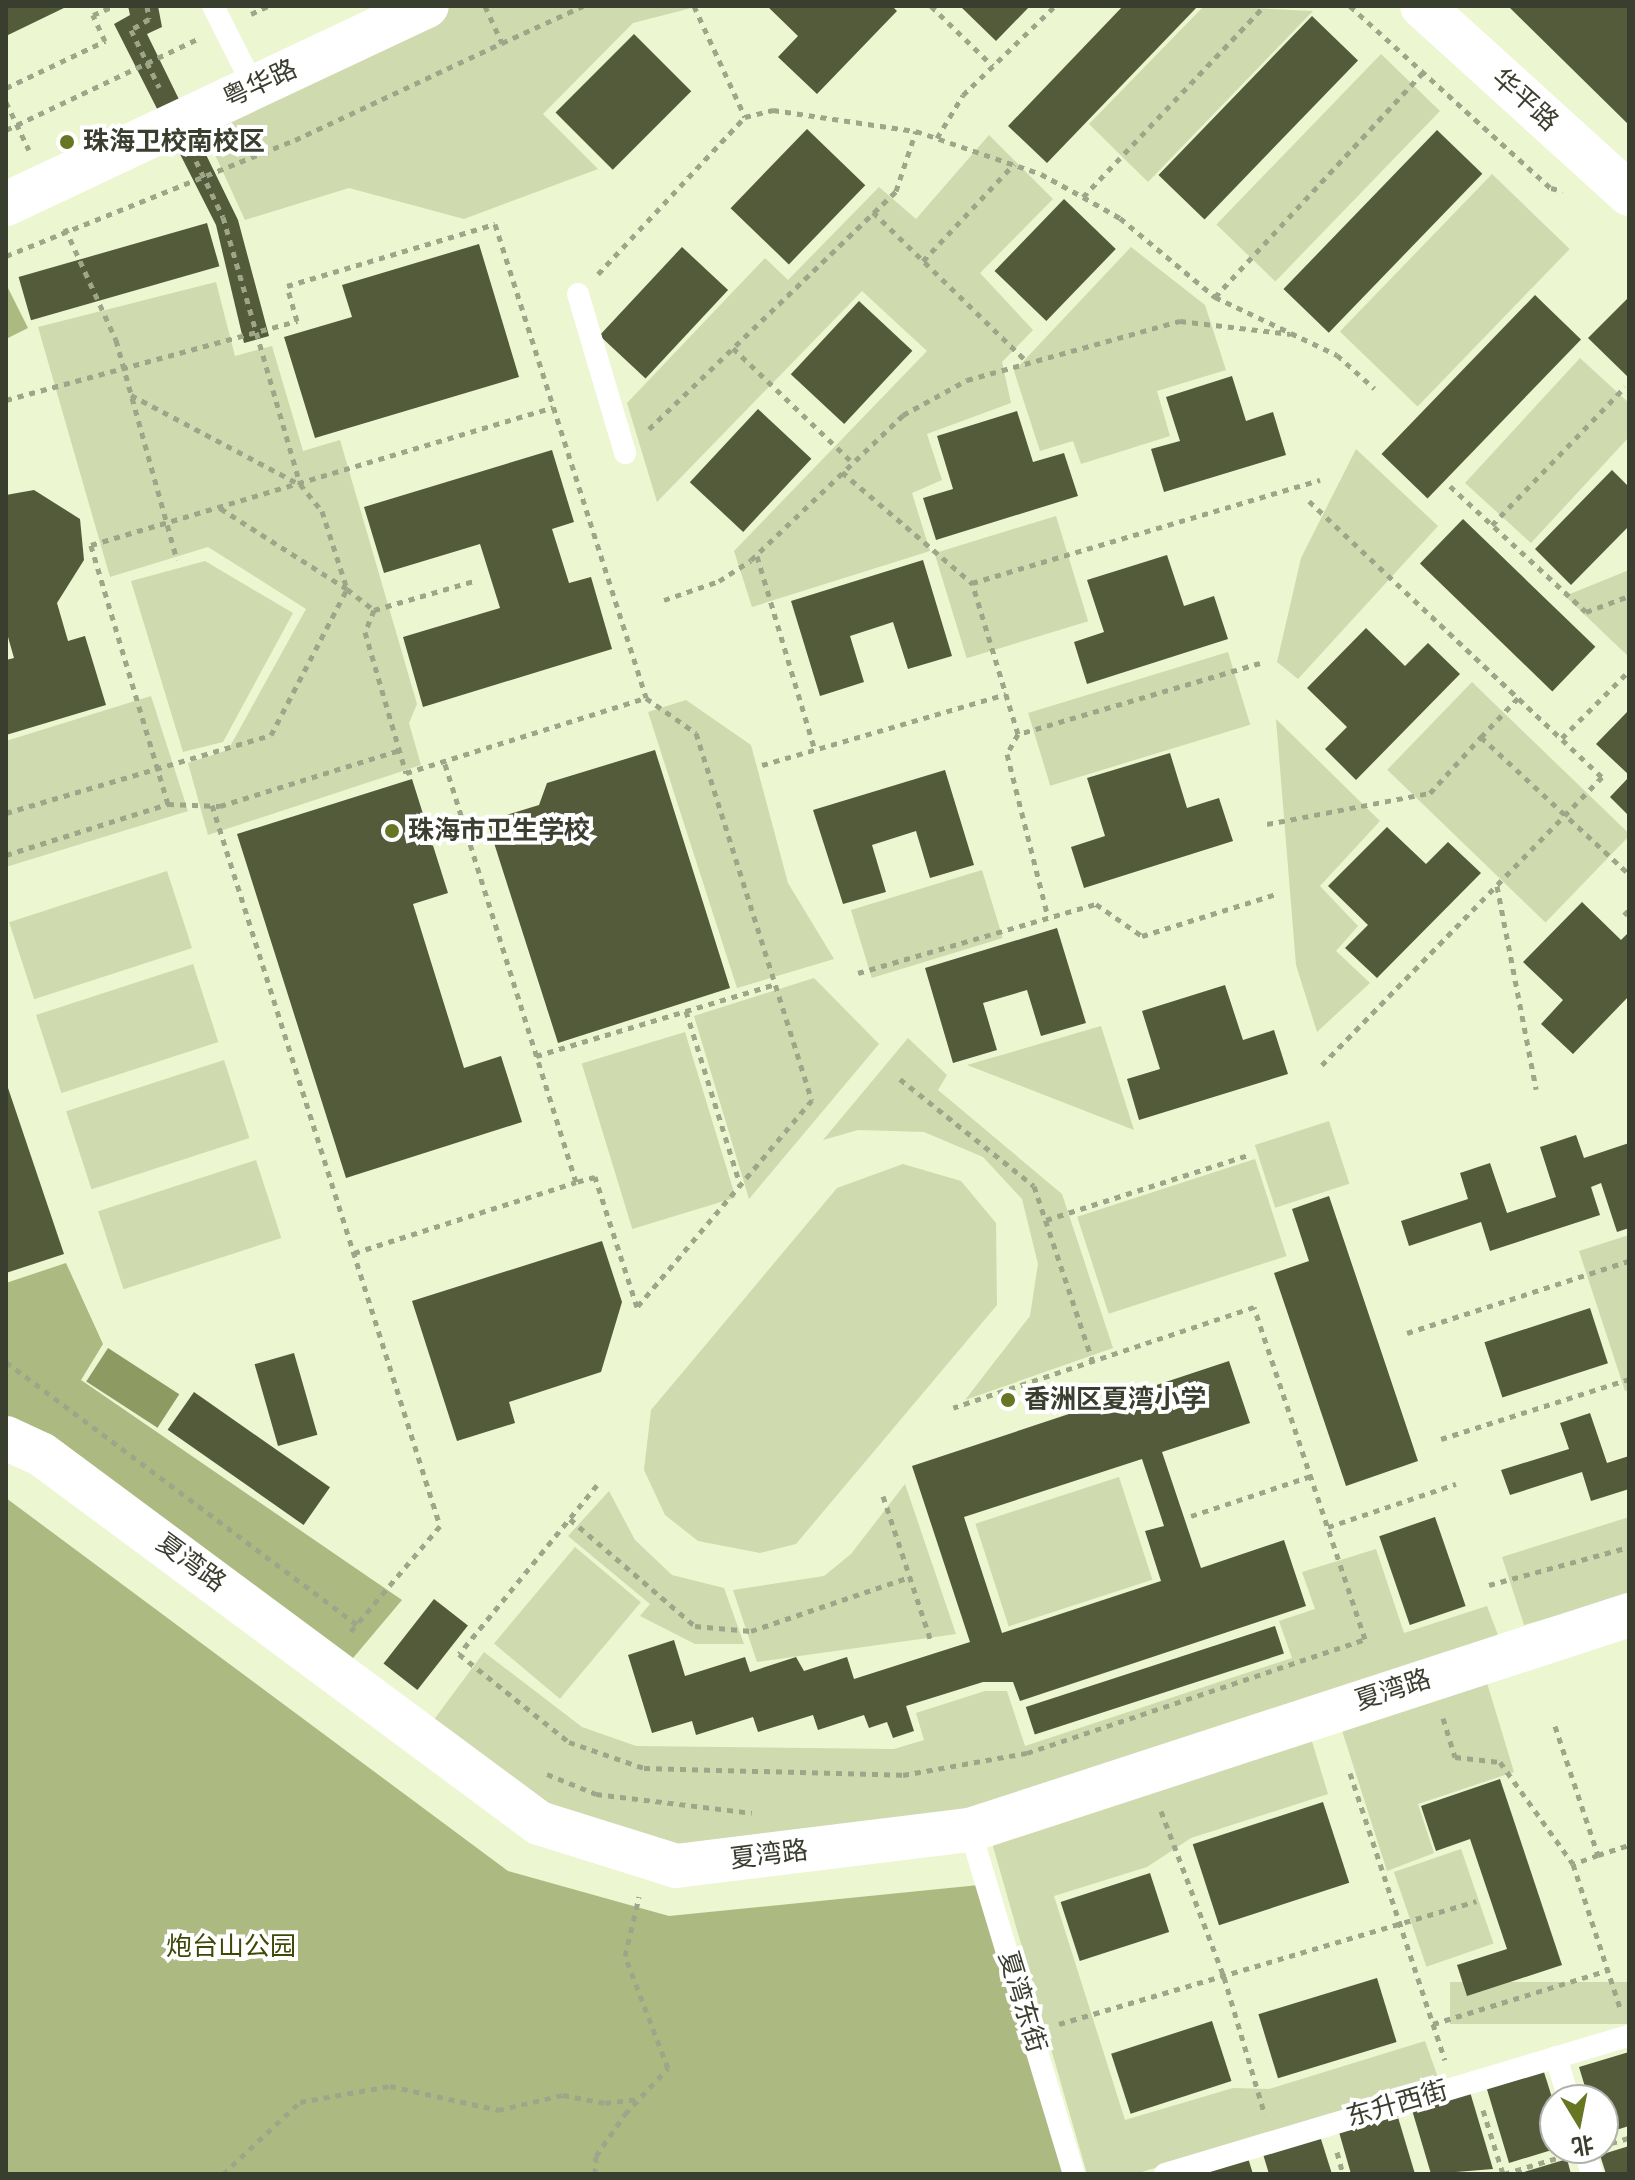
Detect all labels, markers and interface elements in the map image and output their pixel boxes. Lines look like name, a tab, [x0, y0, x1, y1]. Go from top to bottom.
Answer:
street label: 粤华路	[218, 53, 302, 115]
street label: 华平路	[1486, 62, 1564, 138]
place label: 珠海卫校南校区	[83, 126, 265, 158]
marker: 珠海卫校南校区	[58, 133, 76, 151]
place label: 珠海市卫生学校	[408, 815, 590, 847]
marker: 珠海市卫生学校	[383, 822, 401, 840]
place label: 香洲区夏湾小学	[1024, 1384, 1206, 1416]
marker: 香洲区夏湾小学	[999, 1391, 1017, 1409]
street label: 夏湾路	[150, 1527, 232, 1599]
street label: 夏湾路	[1351, 1663, 1435, 1717]
street label: 夏湾路	[728, 1835, 810, 1875]
park label: 炮台山公园	[166, 1931, 296, 1963]
street label: 夏湾东街	[992, 1948, 1052, 2056]
street label: 东升西街	[1343, 2075, 1451, 2133]
north arrow	[1539, 2084, 1619, 2164]
text: 北	[1570, 2131, 1596, 2160]

